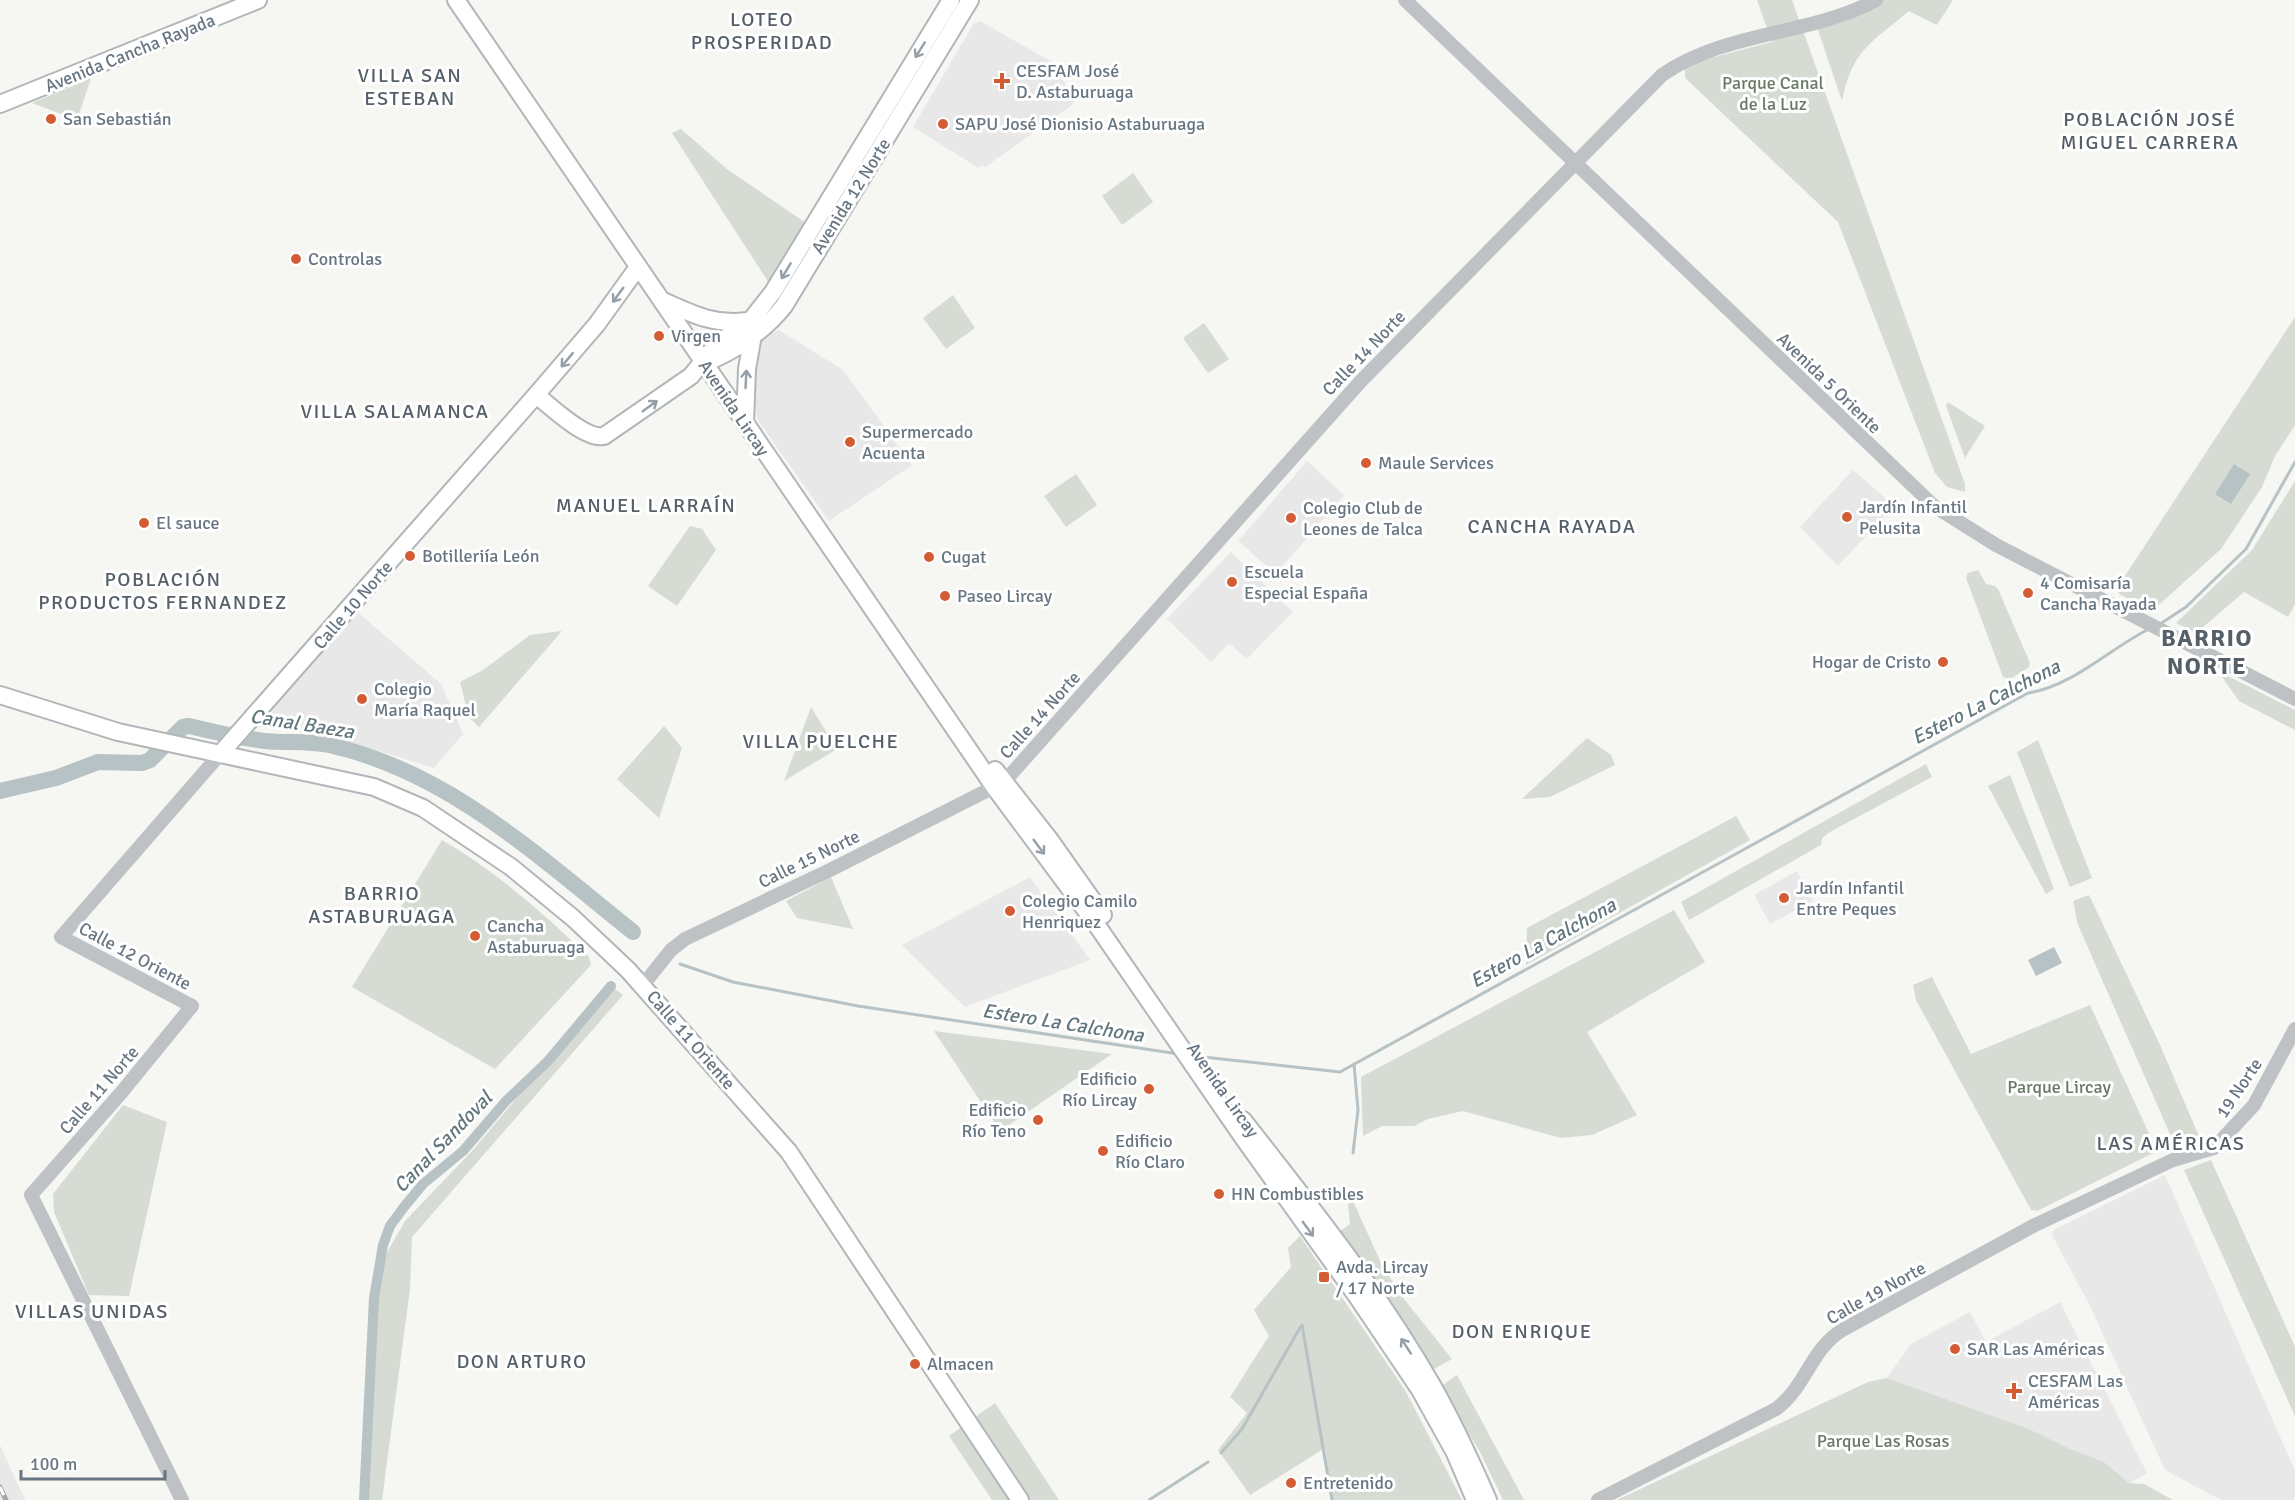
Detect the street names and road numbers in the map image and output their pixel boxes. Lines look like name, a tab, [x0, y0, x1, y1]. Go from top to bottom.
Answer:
street label: Avenida Cancha Rayada	[42, 9, 218, 97]
street label: Avenida 12 Norte	[807, 134, 895, 258]
street label: Calle 14 Norte	[1318, 306, 1410, 400]
street label: Avenida 5 Oriente	[1772, 328, 1886, 438]
street label: Avenida Lircay	[694, 356, 774, 461]
street label: Calle 10 Norte	[309, 556, 397, 654]
street label: Calle 14 Norte	[995, 667, 1085, 763]
street label: Calle 15 Norte	[755, 825, 863, 893]
street label: Calle 12 Oriente	[75, 917, 195, 995]
street label: Calle 11 Oriente	[642, 986, 740, 1094]
street label: Avenida Lircay	[1182, 1038, 1264, 1142]
street label: Calle 11 Norte	[55, 1041, 143, 1139]
street label: 19 Norte	[2211, 1054, 2267, 1122]
street label: Calle 19 Norte	[1822, 1257, 1930, 1329]

